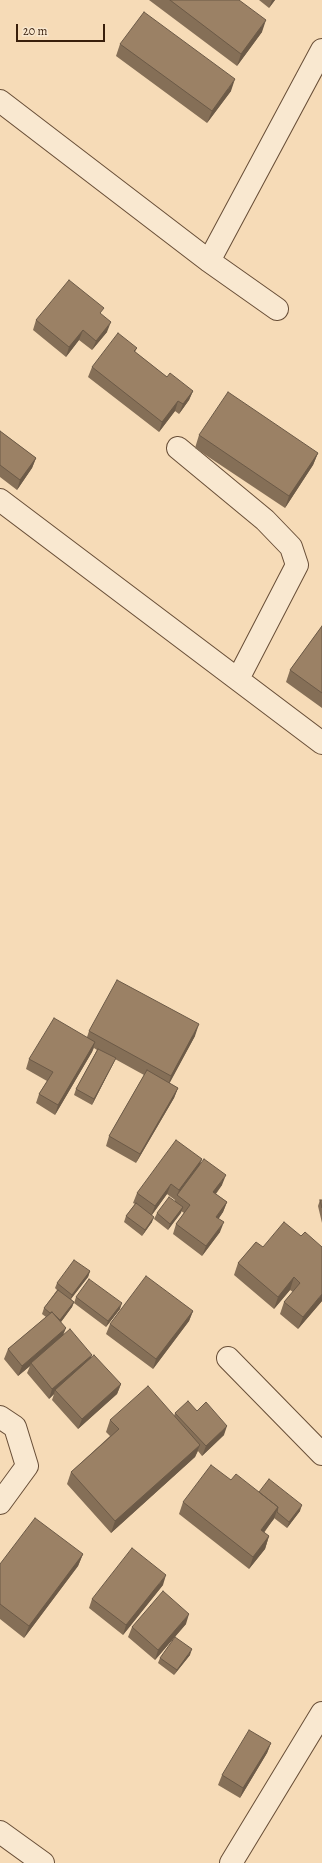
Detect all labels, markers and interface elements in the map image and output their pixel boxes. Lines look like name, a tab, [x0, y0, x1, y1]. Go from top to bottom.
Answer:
scale bar	[18, 16, 107, 42]
text: 20 m	[23, 23, 47, 39]

